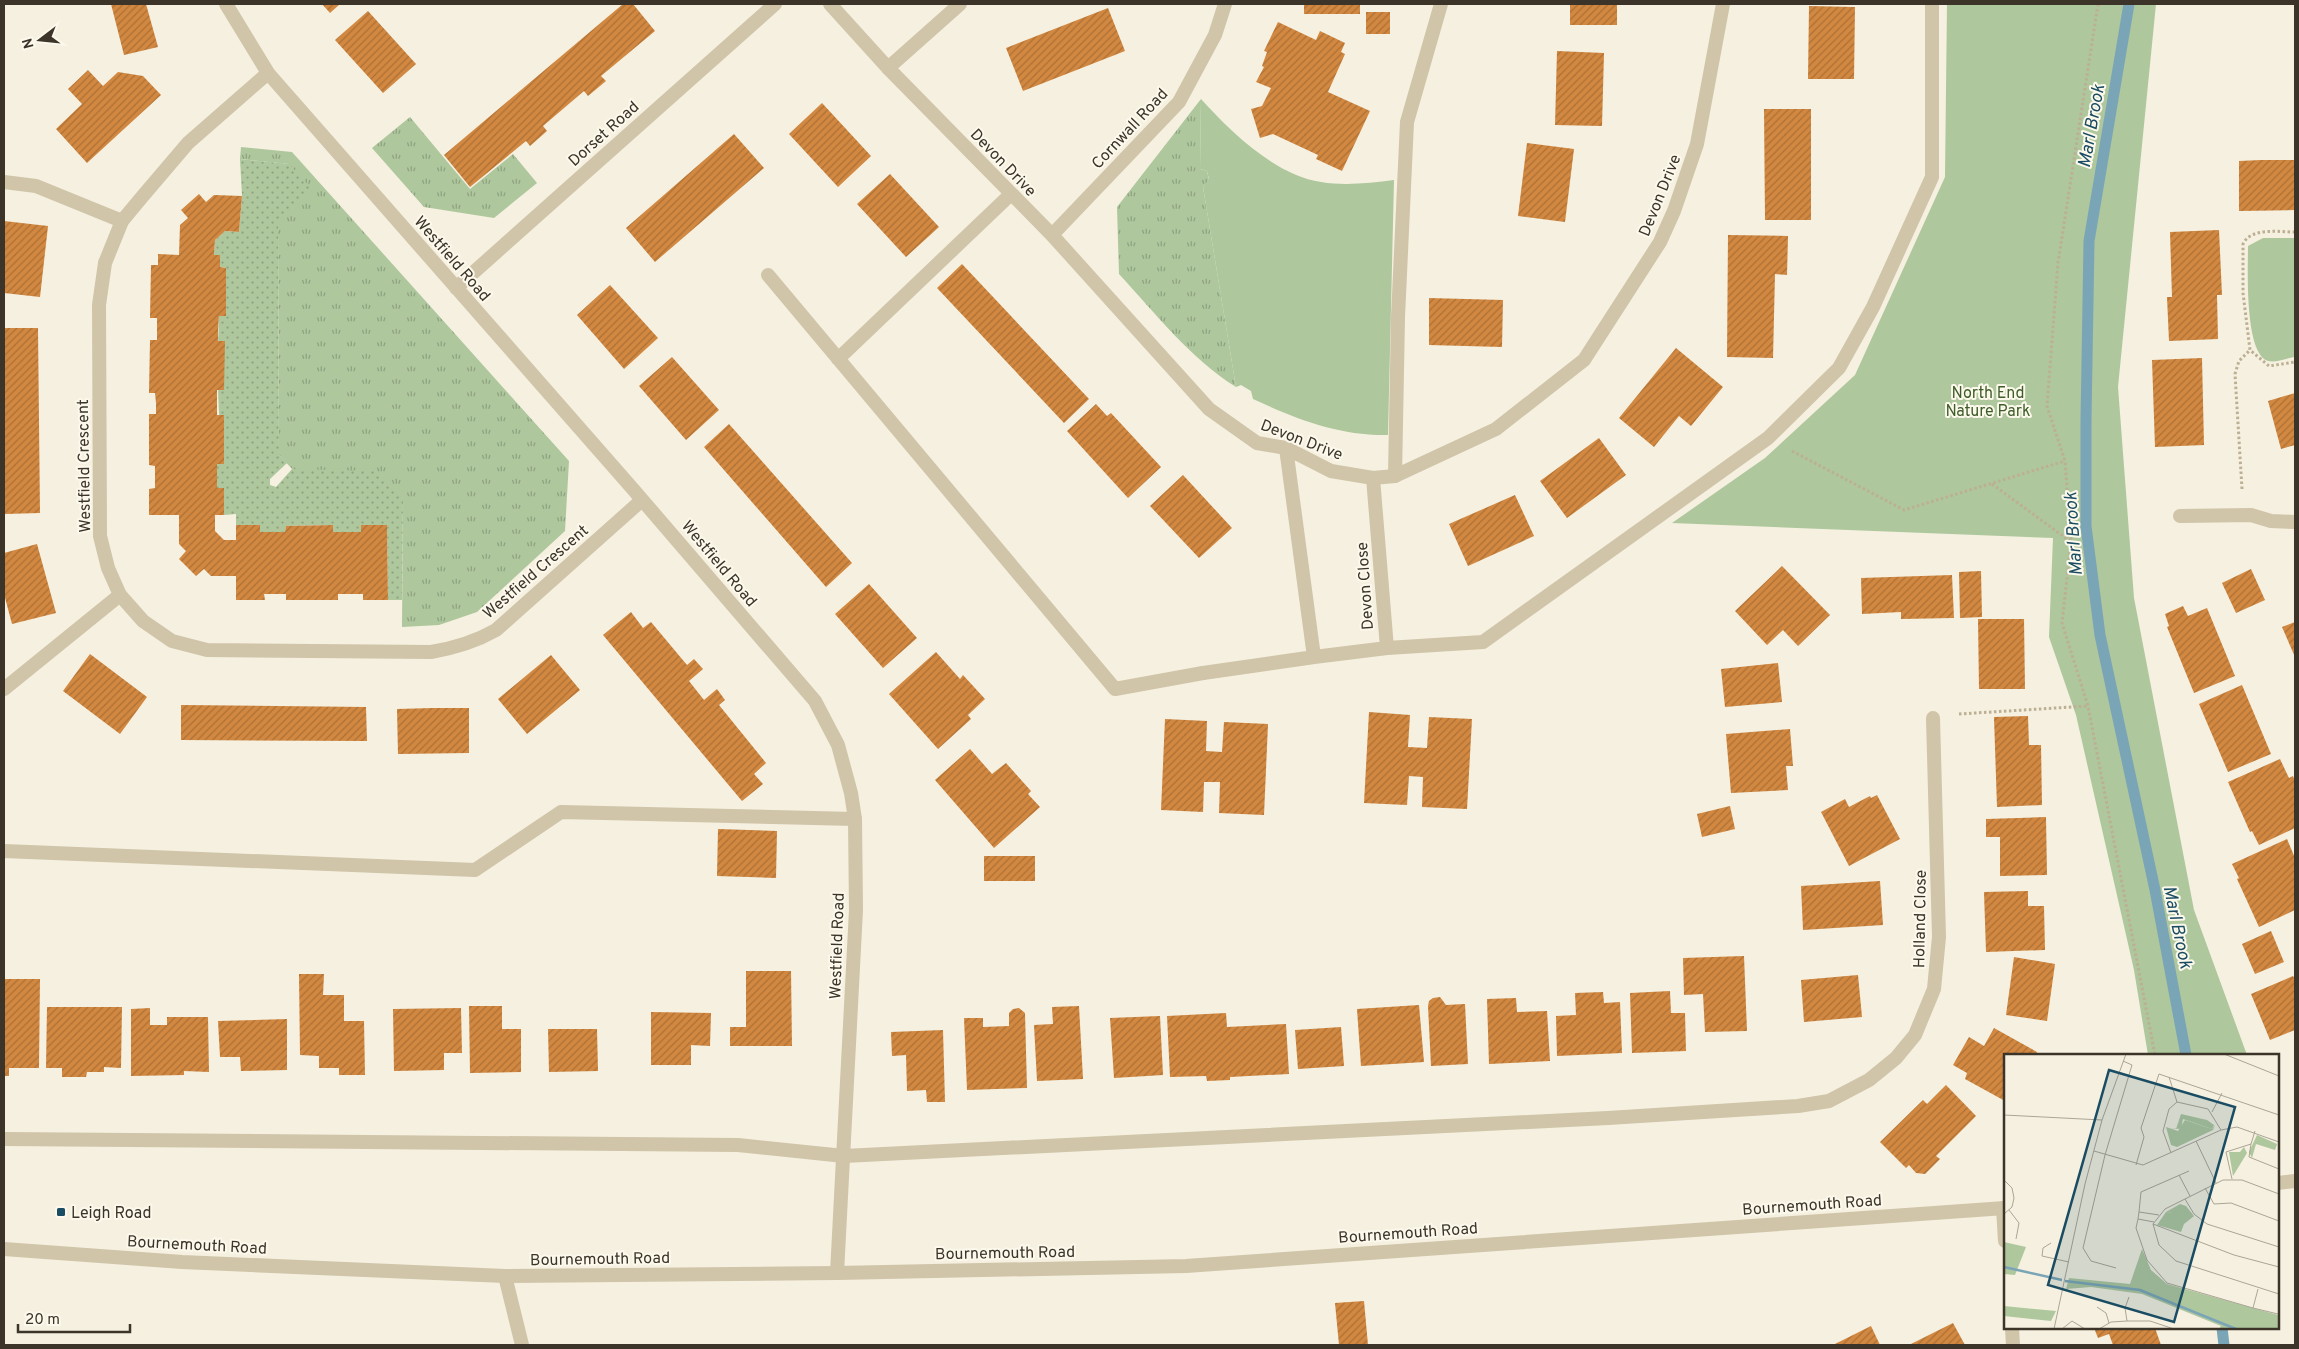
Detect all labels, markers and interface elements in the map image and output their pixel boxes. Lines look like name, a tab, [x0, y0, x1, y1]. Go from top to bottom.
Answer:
north arrow	[15, 15, 65, 65]
text: N	[19, 36, 39, 50]
water label: Marl Brook	[2074, 82, 2111, 170]
street label: Cornwall Road	[1088, 85, 1173, 174]
street label: Dorset Road	[565, 98, 644, 171]
street label: Devon Drive	[965, 125, 1040, 202]
street label: Devon Drive	[1635, 152, 1686, 240]
street label: Westfield Road	[409, 212, 494, 306]
park label: North End Nature Park	[1945, 384, 2031, 422]
street label: Westfield Crescent	[74, 399, 96, 533]
street label: Devon Drive	[1257, 416, 1345, 466]
water label: Marl Brook	[2060, 490, 2089, 577]
street label: Westfield Road	[676, 517, 760, 612]
street label: Westfield Crescent	[479, 521, 593, 624]
street label: Devon Close	[1353, 541, 1379, 630]
street label: Holland Close	[1910, 870, 1932, 968]
water label: Marl Brook	[2157, 884, 2197, 972]
street label: Westfield Road	[826, 892, 850, 1000]
inset map	[2004, 1054, 2279, 1329]
street label: Bournemouth Road	[1742, 1191, 1883, 1221]
place label: Leigh Road	[71, 1204, 151, 1224]
marker: Leigh Road	[55, 1206, 67, 1218]
street label: Bournemouth Road	[1338, 1219, 1479, 1249]
street label: Bournemouth Road	[126, 1232, 267, 1260]
street label: Bournemouth Road	[935, 1243, 1075, 1265]
street label: Bournemouth Road	[530, 1249, 670, 1271]
scale bar	[18, 1302, 130, 1334]
text: 20 m	[25, 1311, 60, 1330]

